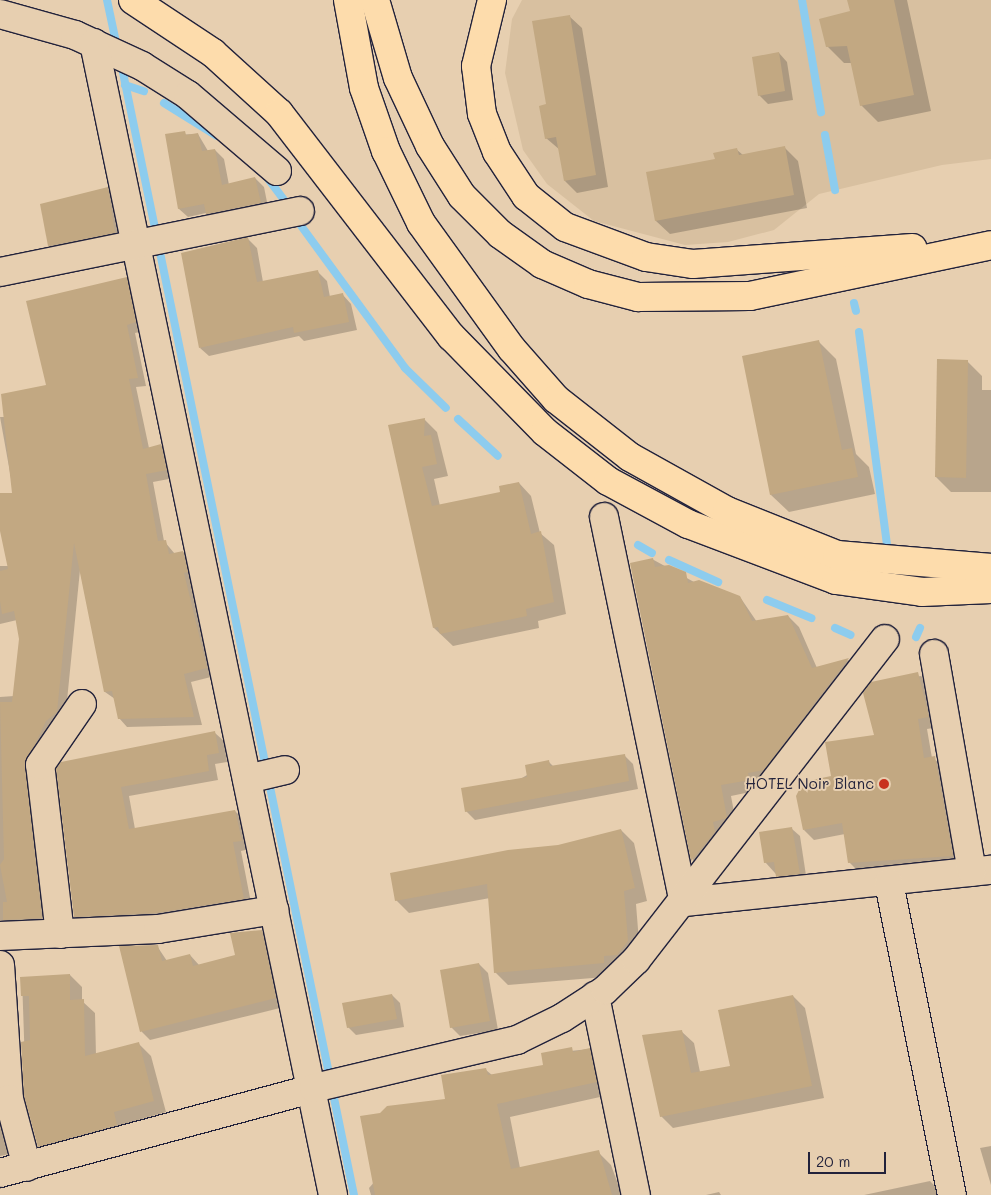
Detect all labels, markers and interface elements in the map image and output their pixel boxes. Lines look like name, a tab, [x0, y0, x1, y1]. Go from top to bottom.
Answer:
place label: HOTEL Noir Blanc	[745, 775, 874, 793]
marker: HOTEL Noir Blanc	[878, 778, 890, 790]
scale bar	[811, 1142, 888, 1174]
text: 20 m	[816, 1151, 850, 1171]

